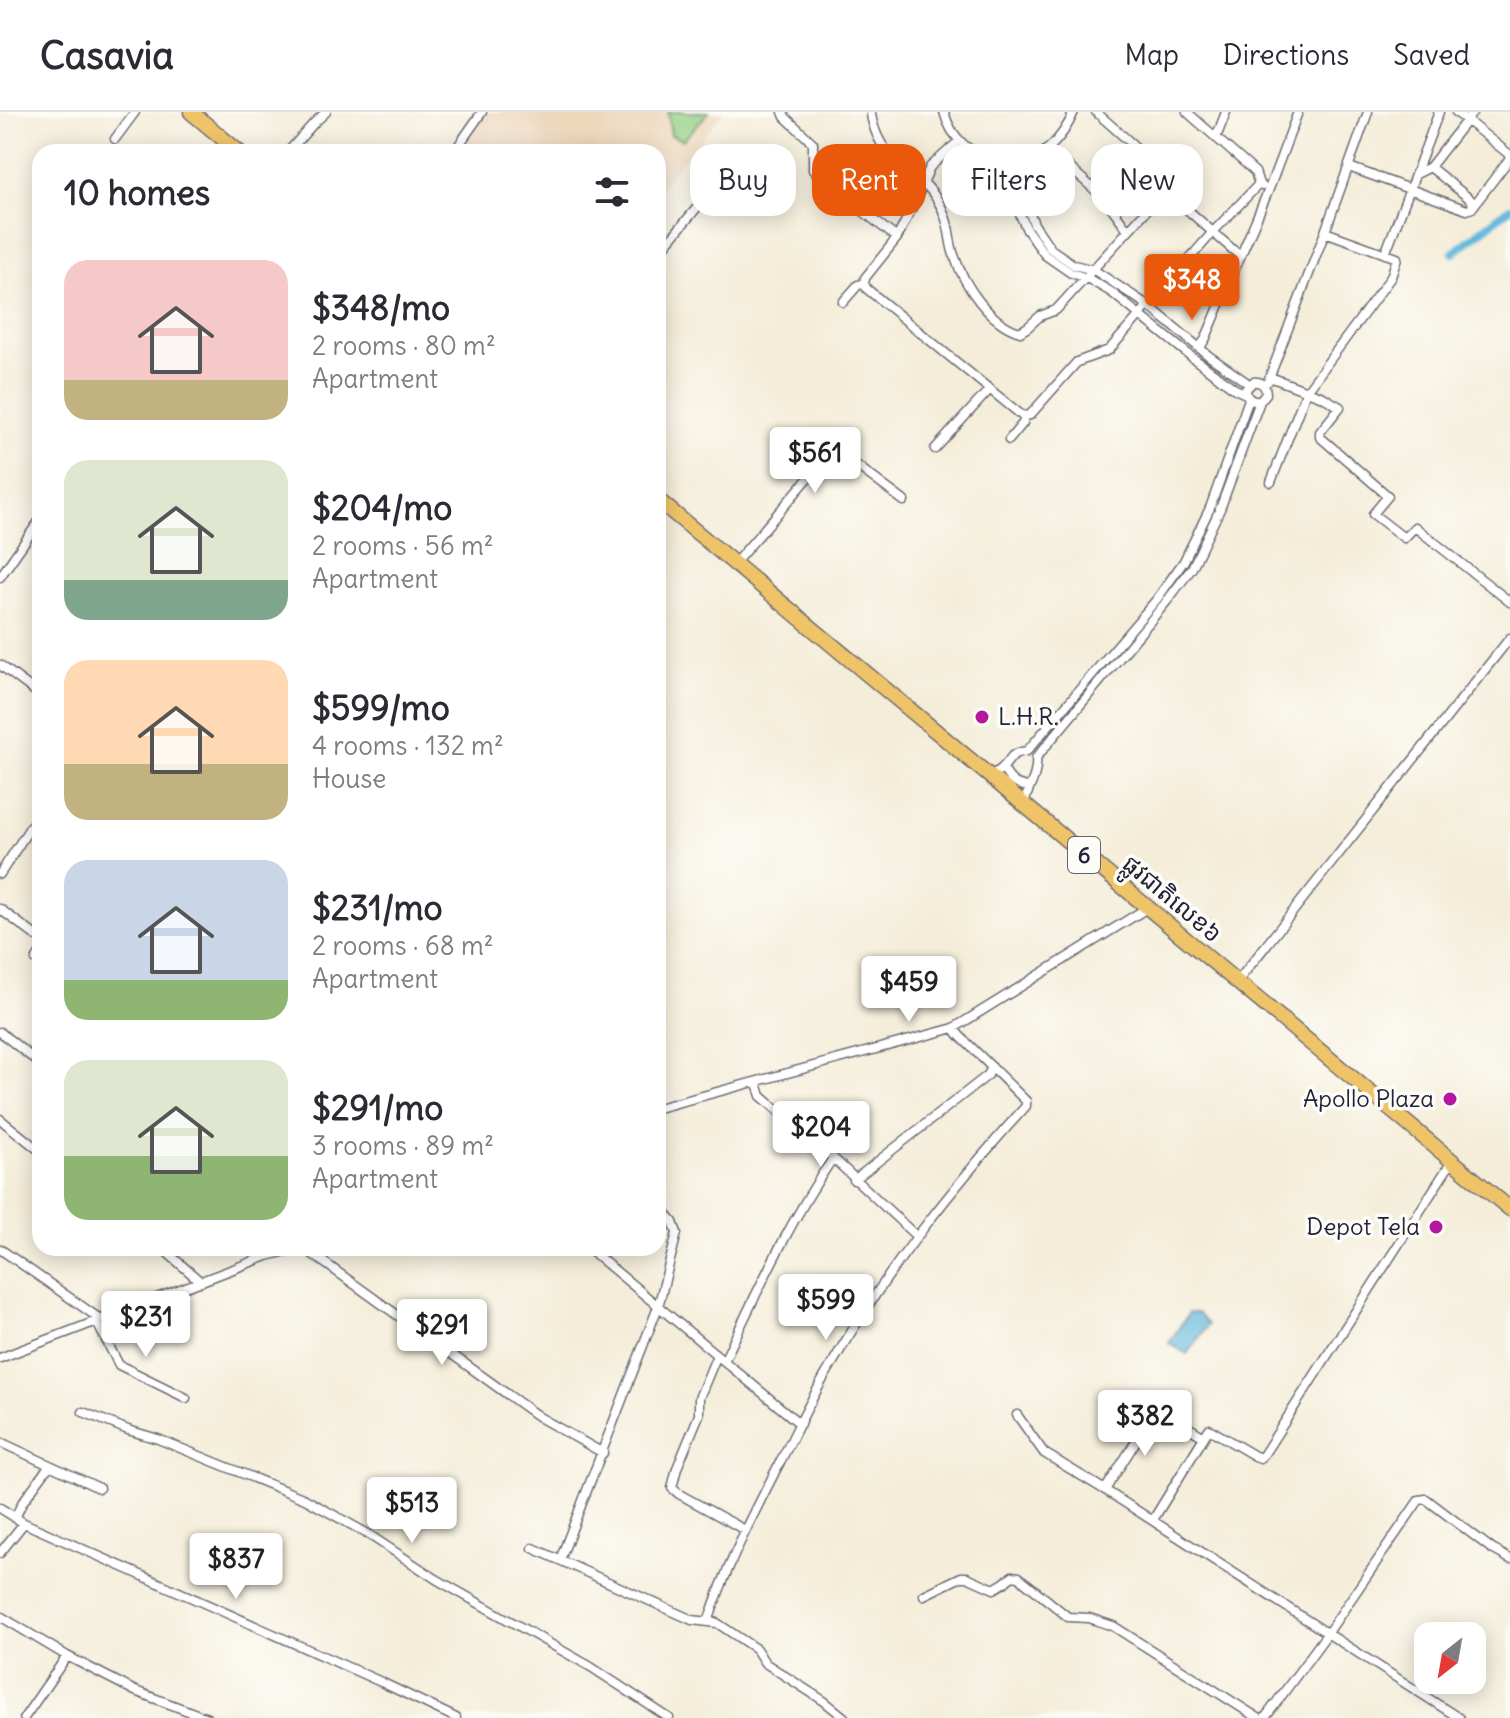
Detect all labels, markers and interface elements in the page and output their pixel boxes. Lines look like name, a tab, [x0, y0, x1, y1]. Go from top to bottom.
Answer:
text: Casavia	[40, 32, 174, 79]
text: Map	[1124, 37, 1179, 73]
text: Directions	[1223, 37, 1349, 73]
text: Saved	[1393, 37, 1470, 73]
chip: Buy	[690, 144, 796, 216]
chip: Rent	[812, 144, 926, 216]
chip: Filters	[942, 144, 1075, 216]
chip: New	[1091, 144, 1203, 216]
icon: filters	[590, 170, 634, 214]
text: 10 homes	[64, 171, 210, 214]
pin: $348	[1145, 254, 1239, 322]
text: $348	[1162, 263, 1222, 296]
text: $348/mo	[312, 286, 450, 329]
icon: home	[128, 292, 224, 388]
text: 2 rooms · 80 m²	[312, 329, 496, 362]
text: Apartment	[312, 362, 438, 395]
pin: $561	[768, 427, 862, 495]
text: $561	[788, 436, 842, 469]
text: $204/mo	[312, 486, 452, 529]
icon: home	[128, 492, 224, 588]
text: 2 rooms · 56 m²	[312, 529, 493, 562]
text: Apartment	[312, 562, 438, 595]
text: $599/mo	[312, 686, 450, 729]
icon: home	[128, 692, 224, 788]
place label: L.H.R.	[998, 701, 1058, 731]
marker: L.H.R.	[973, 708, 991, 726]
text: 4 rooms · 132 m²	[312, 729, 504, 762]
text: House	[312, 762, 386, 795]
road number: 6	[1068, 837, 1100, 873]
street label: ផ្លូវជាតិលេខ៦	[1112, 848, 1228, 955]
text: $231/mo	[312, 886, 443, 929]
icon: home	[128, 892, 224, 988]
text: 2 rooms · 68 m²	[312, 929, 494, 962]
pin: $459	[862, 956, 956, 1024]
text: Apartment	[312, 962, 438, 995]
text: $459	[879, 965, 939, 998]
place label: Apollo Plaza	[1303, 1083, 1434, 1113]
text: $291/mo	[312, 1086, 443, 1129]
marker: Apollo Plaza	[1441, 1090, 1459, 1108]
icon: home	[128, 1092, 224, 1188]
pin: $204	[774, 1101, 868, 1169]
text: $204	[791, 1110, 851, 1143]
text: 3 rooms · 89 m²	[312, 1129, 494, 1162]
text: Apartment	[312, 1162, 438, 1195]
place label: Depot Tela	[1306, 1211, 1420, 1241]
marker: Depot Tela	[1427, 1218, 1445, 1236]
pin: $599	[779, 1274, 873, 1342]
text: $599	[796, 1283, 856, 1316]
pin: $231	[99, 1291, 193, 1359]
pin: $291	[395, 1299, 489, 1367]
text: $231	[119, 1300, 173, 1333]
text: $291	[415, 1308, 469, 1341]
pin: $382	[1098, 1390, 1192, 1458]
text: $382	[1116, 1399, 1174, 1432]
pin: $513	[365, 1477, 459, 1545]
text: $513	[385, 1486, 439, 1519]
pin: $837	[189, 1533, 283, 1601]
text: $837	[208, 1542, 264, 1575]
north arrow	[1414, 1622, 1486, 1694]
map controls	[1414, 1622, 1486, 1694]

